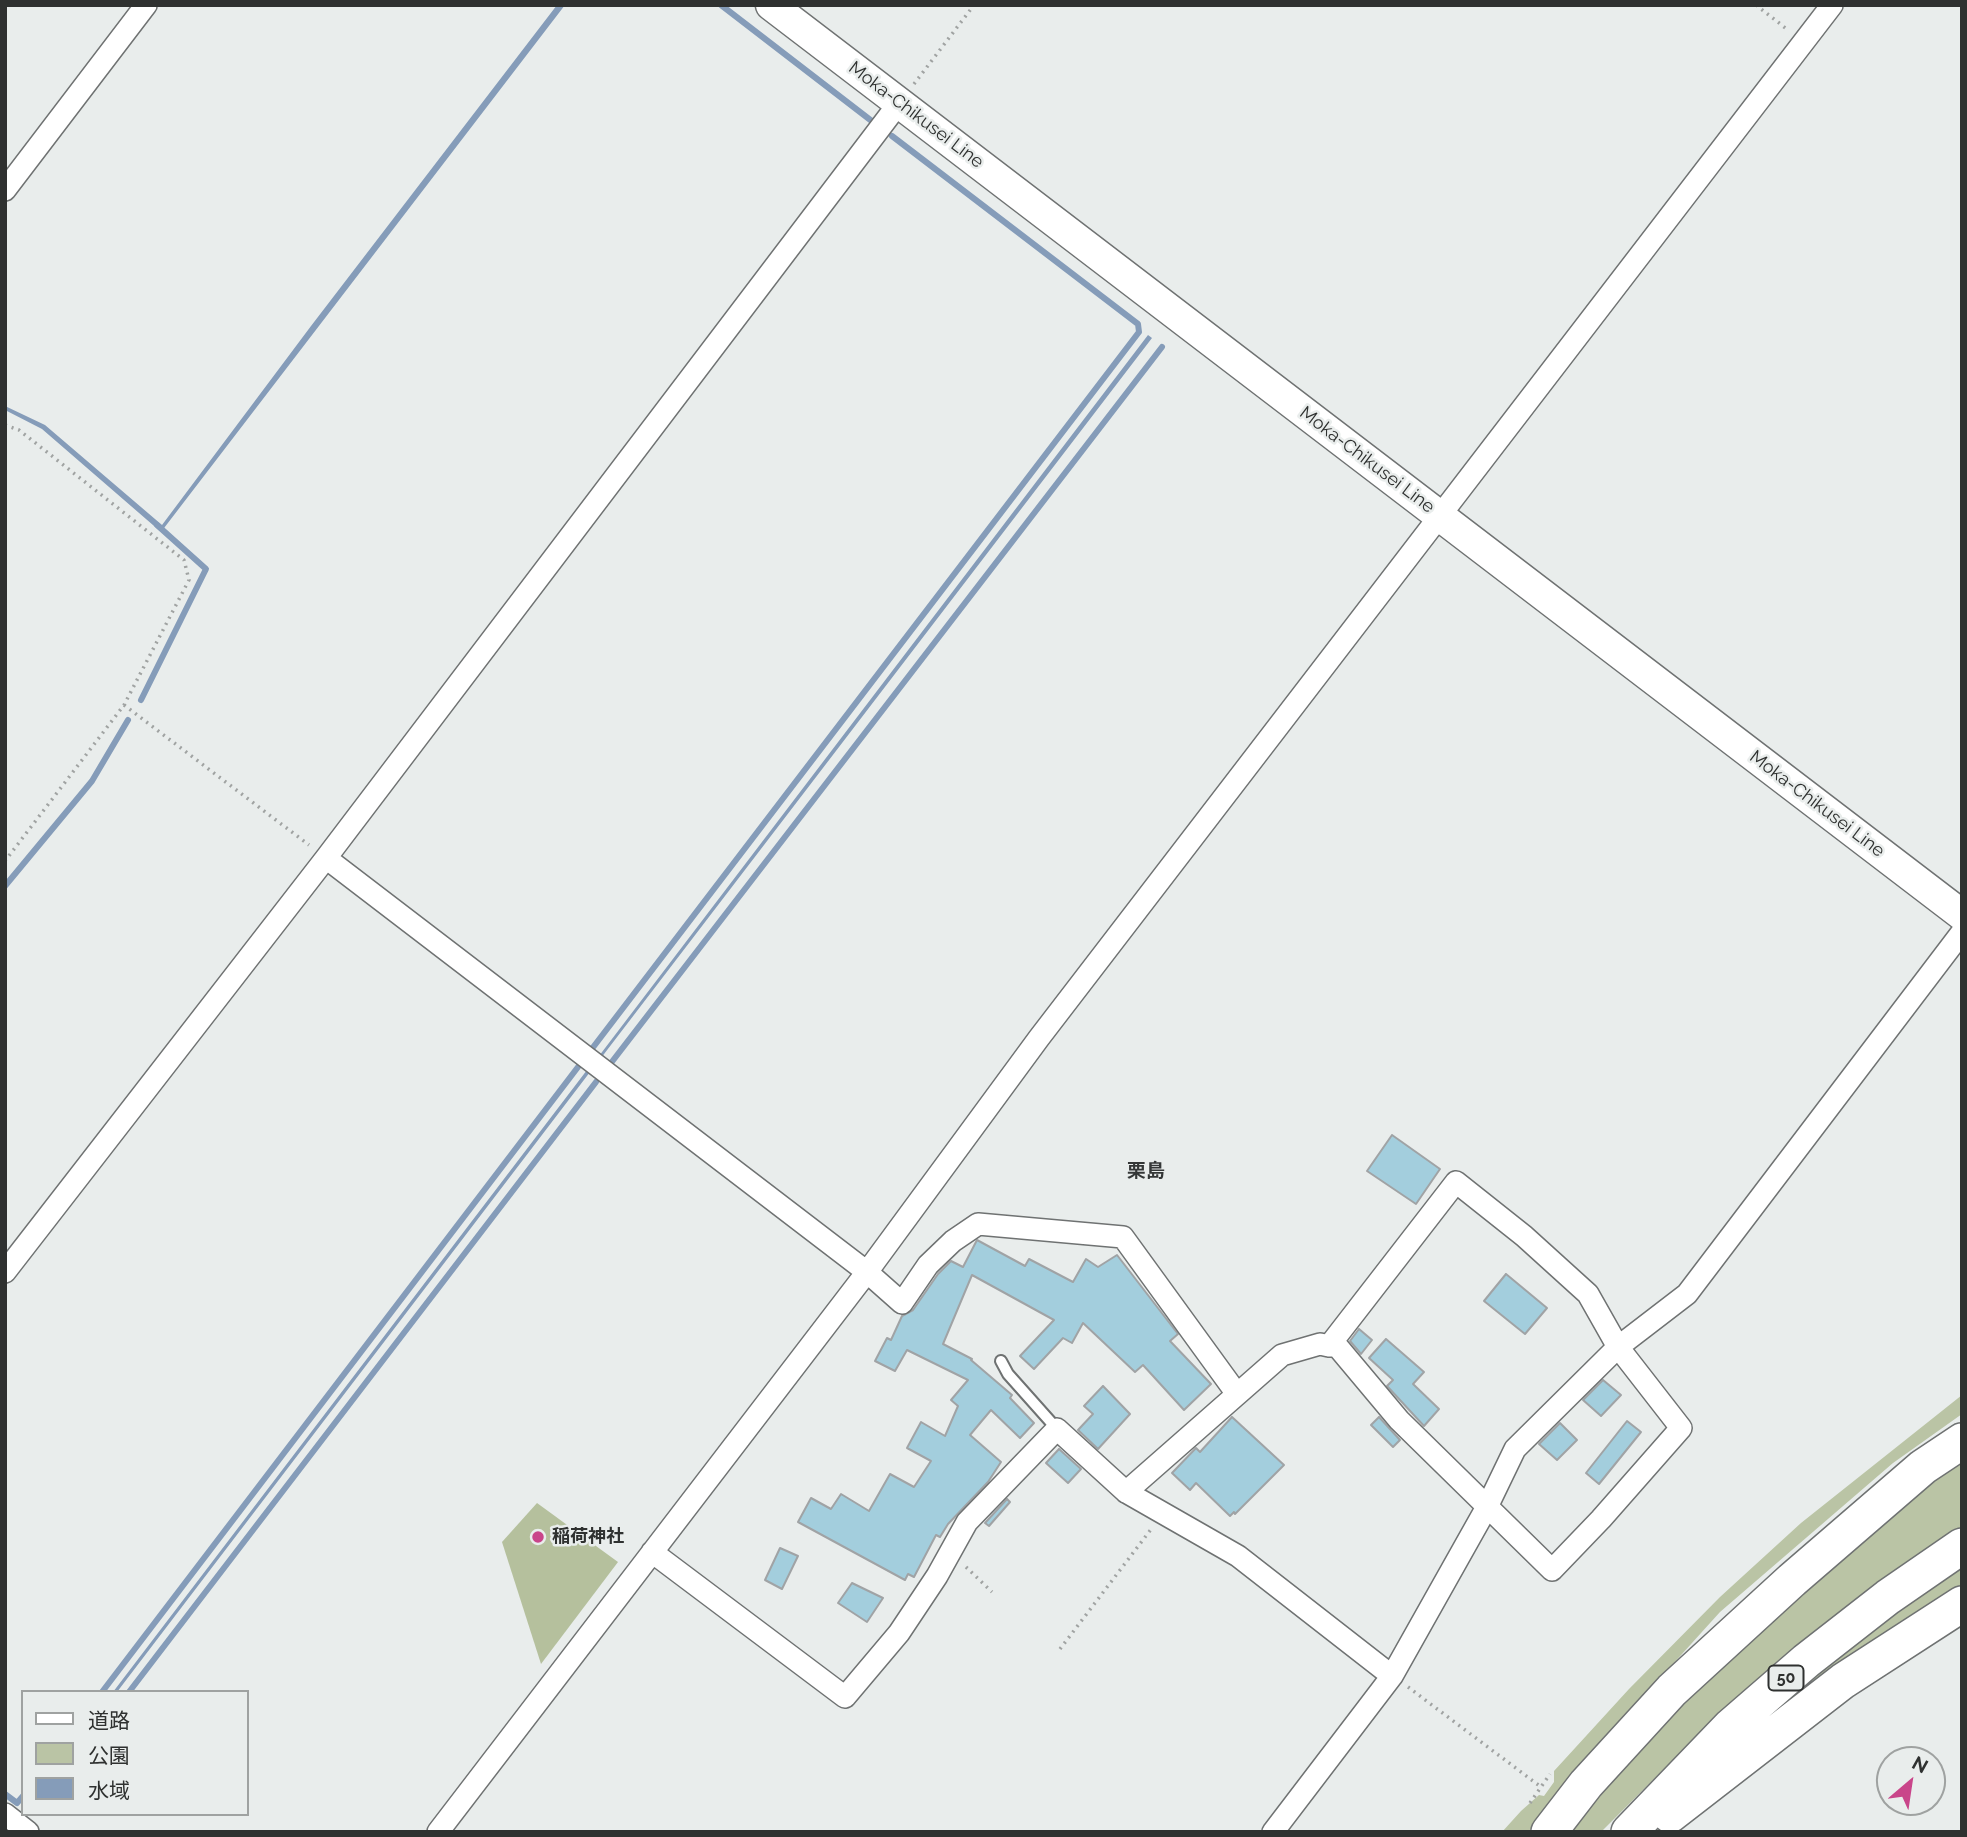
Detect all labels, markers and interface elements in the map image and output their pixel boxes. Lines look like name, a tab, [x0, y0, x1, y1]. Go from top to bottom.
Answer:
street label: Moka-Chikusei Line	[844, 57, 988, 173]
street label: Moka-Chikusei Line	[1295, 402, 1439, 518]
street label: Moka-Chikusei Line	[1745, 746, 1889, 862]
district label: 栗島	[1127, 1160, 1165, 1182]
place label: 稲荷神社	[552, 1526, 624, 1548]
marker: 稲荷神社	[530, 1529, 546, 1545]
road number: 50	[1768, 1666, 1803, 1690]
legend	[21, 1690, 248, 1816]
text: 道路	[88, 1708, 130, 1733]
text: 公園	[88, 1743, 130, 1768]
north arrow	[1876, 1746, 1946, 1816]
text: N	[1909, 1751, 1932, 1778]
text: 水域	[88, 1778, 130, 1803]

